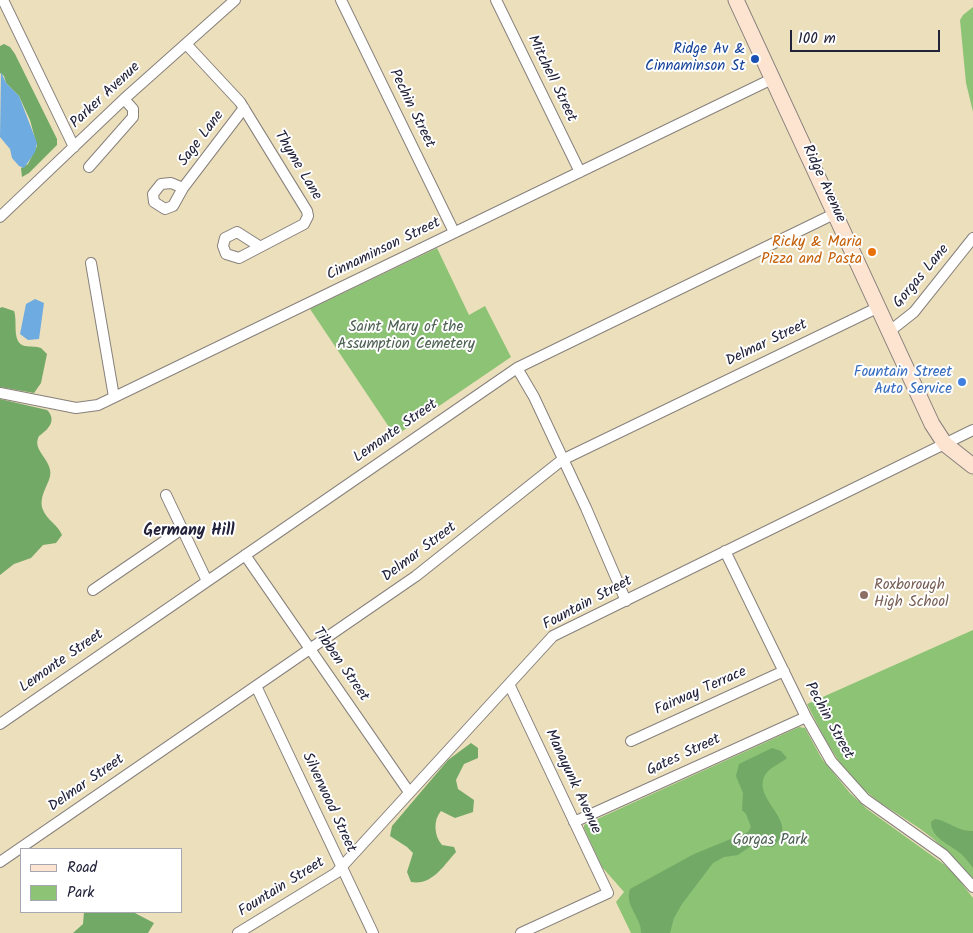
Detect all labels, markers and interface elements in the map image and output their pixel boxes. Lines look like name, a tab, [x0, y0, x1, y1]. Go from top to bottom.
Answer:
scale bar	[793, 20, 943, 52]
text: 100 m	[798, 27, 836, 51]
street label: Mitchell Street	[522, 33, 580, 125]
place label: Ridge Av & Cinnaminson St	[645, 41, 745, 76]
marker: Ridge Av & Cinnaminson St	[749, 53, 761, 65]
street label: Parker Avenue	[67, 59, 145, 133]
street label: Pechin Street	[384, 67, 438, 151]
street label: Sage Lane	[175, 108, 229, 170]
street label: Thyme Lane	[269, 128, 325, 204]
street label: Ridge Avenue	[797, 142, 849, 226]
street label: Cinnaminson Street	[324, 215, 444, 285]
place label: Ricky & Maria Pizza and Pasta	[761, 234, 862, 269]
street label: Gorgas Lane	[890, 242, 954, 312]
marker: Ricky & Maria Pizza and Pasta	[866, 246, 878, 258]
street label: Delmar Street	[723, 317, 811, 371]
park label: Saint Mary of the Assumption Cemetery	[337, 319, 475, 354]
place label: Fountain Street Auto Service	[854, 364, 952, 399]
marker: Fountain Street Auto Service	[956, 376, 968, 388]
street label: Lemonte Street	[351, 396, 441, 468]
street label: Delmar Street	[379, 519, 461, 587]
district label: Germany Hill	[144, 522, 234, 542]
street label: Fountain Street	[540, 573, 636, 635]
place label: Roxborough High School	[874, 577, 949, 612]
marker: Roxborough High School	[858, 589, 870, 601]
street label: Tibben Street	[308, 625, 372, 705]
street label: Lemonte Street	[17, 626, 107, 698]
street label: Fairway Terrace	[652, 664, 750, 720]
street label: Pechin Street	[799, 679, 857, 763]
street label: Manayunk Avenue	[540, 727, 604, 837]
street label: Gates Street	[644, 731, 724, 781]
street label: Silverwood Street	[297, 750, 359, 856]
street label: Delmar Street	[46, 751, 128, 817]
park label: Gorgas Park	[733, 832, 807, 850]
legend	[20, 848, 182, 913]
street label: Fountain Street	[236, 854, 328, 922]
text: Road	[67, 856, 97, 880]
text: Park	[67, 881, 94, 905]

